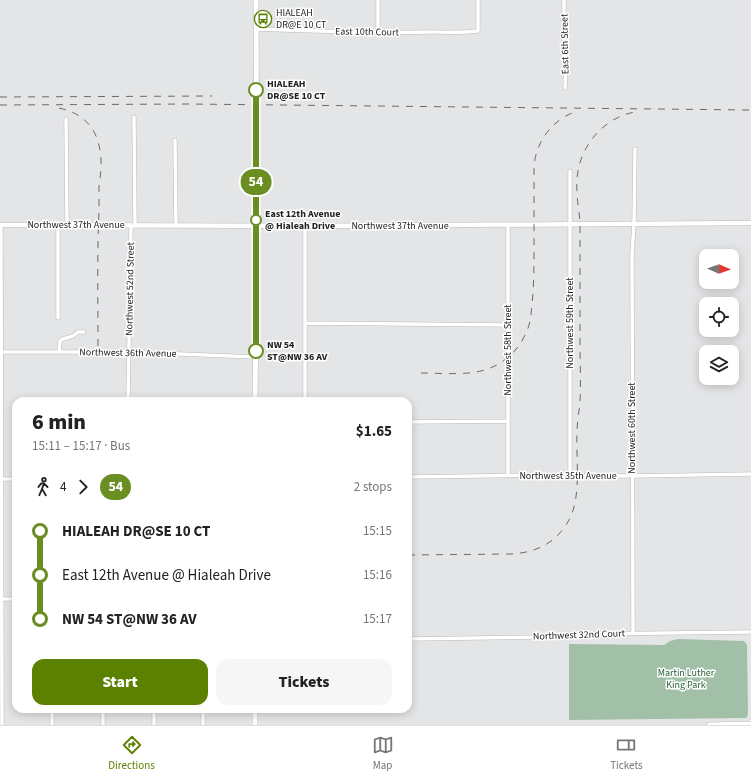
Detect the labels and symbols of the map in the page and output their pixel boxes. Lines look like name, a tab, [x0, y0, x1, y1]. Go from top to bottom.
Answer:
place label: HIALEAH DR@E 10 CT	[276, 6, 327, 32]
bus stop icon: HIALEAH DR@E 10 CT	[253, 9, 273, 29]
street label: East 6th Street	[557, 13, 573, 74]
street label: East 10th Court	[335, 24, 400, 40]
place label: HIALEAH DR@SE 10 CT	[267, 77, 326, 103]
marker: HIALEAH DR@SE 10 CT	[248, 82, 264, 98]
line badge: 54	[238, 169, 274, 195]
place label: East 12th Avenue @ Hialeah Drive	[265, 207, 340, 233]
marker: East 12th Avenue @ Hialeah Drive	[250, 214, 262, 226]
street label: Northwest 37th Avenue	[27, 218, 125, 232]
street label: Northwest 37th Avenue	[351, 219, 449, 233]
street label: Northwest 52nd Street	[122, 241, 138, 336]
north arrow	[699, 249, 739, 289]
street label: Northwest 59th Street	[563, 277, 577, 369]
street label: Northwest 58th Street	[501, 304, 515, 396]
place label: NW 54 ST@NW 36 AV	[267, 338, 328, 364]
marker: NW 54 ST@NW 36 AV	[248, 343, 264, 359]
street label: Northwest 36th Avenue	[79, 345, 177, 361]
street label: Northwest 60th Street	[625, 382, 639, 474]
street label: Northwest 35th Avenue	[519, 469, 617, 483]
street label: Northwest 32nd Court	[533, 626, 626, 644]
park label: Martin Luther King Park	[658, 666, 715, 692]

